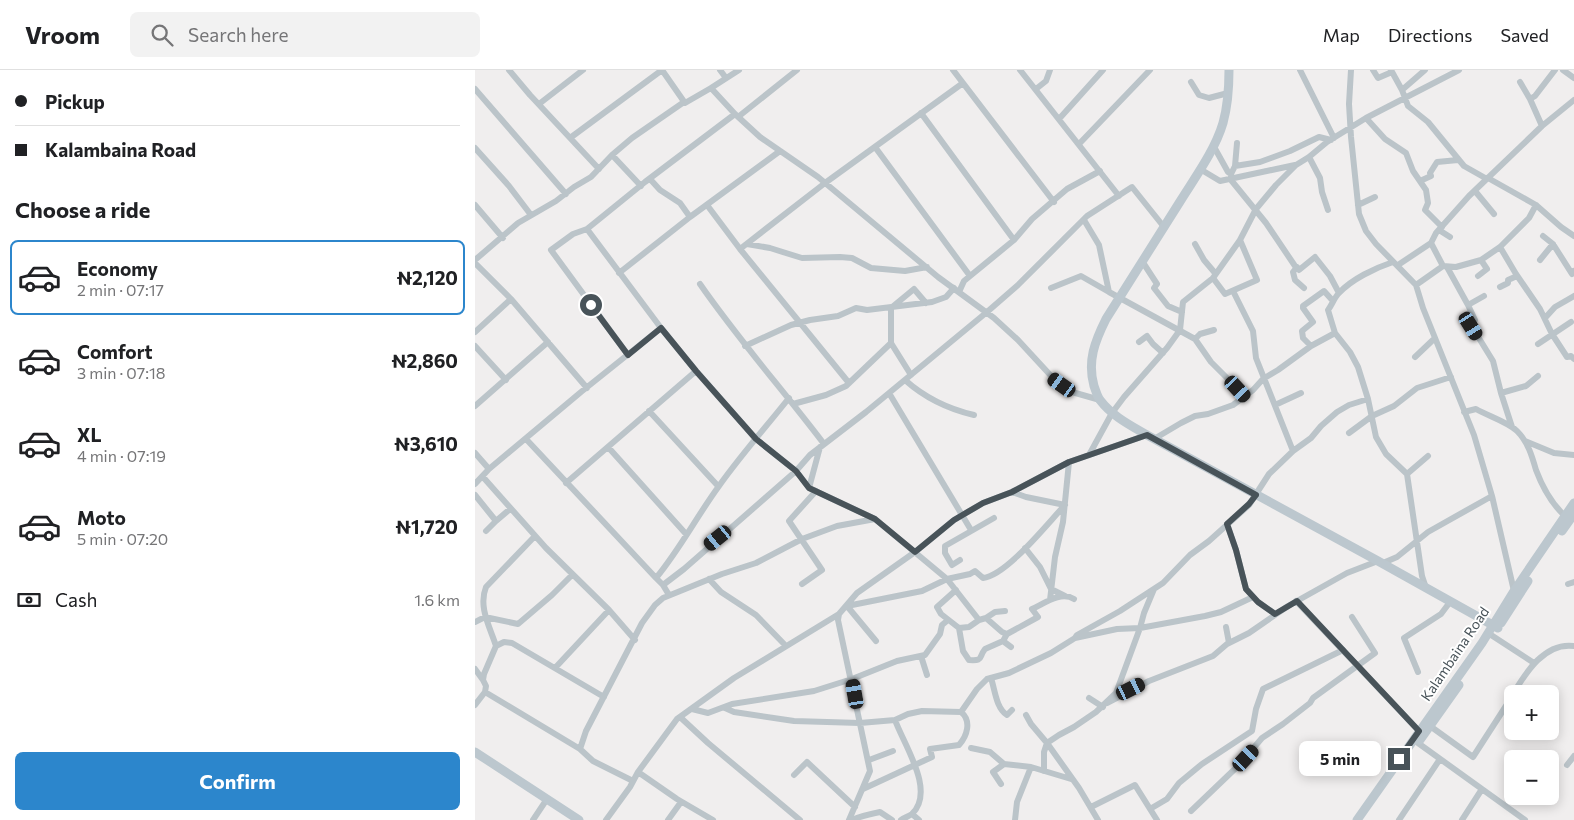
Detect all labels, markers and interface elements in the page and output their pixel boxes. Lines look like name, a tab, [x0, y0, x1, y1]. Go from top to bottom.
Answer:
search box	[130, 12, 480, 57]
text: Vroom	[25, 20, 100, 49]
icon: search	[148, 21, 176, 49]
text: Search here	[188, 23, 289, 46]
text: Map	[1323, 24, 1360, 46]
text: Directions	[1388, 24, 1472, 46]
text: Saved	[1500, 24, 1549, 46]
text: Pickup	[45, 90, 105, 113]
text: Kalambaina Road	[45, 138, 196, 161]
text: Choose a ride	[15, 196, 150, 223]
icon: car	[17, 255, 62, 300]
text: Economy	[77, 257, 158, 280]
text: ₦2,120	[397, 266, 458, 289]
text: 2 min · 07:17	[77, 280, 164, 299]
route start	[580, 294, 602, 316]
car	[1456, 309, 1485, 343]
icon: car	[17, 338, 62, 383]
text: Comfort	[77, 340, 153, 363]
text: ₦2,860	[391, 349, 458, 372]
text: 3 min · 07:18	[77, 363, 166, 382]
car	[1045, 370, 1078, 400]
car	[1222, 373, 1253, 405]
icon: car	[17, 421, 62, 466]
text: XL	[77, 423, 102, 446]
text: ₦3,610	[394, 432, 458, 455]
text: 4 min · 07:19	[77, 446, 166, 465]
icon: car	[17, 504, 62, 549]
text: Moto	[77, 506, 126, 529]
text: ₦1,720	[395, 515, 458, 538]
car	[701, 523, 734, 553]
text: 5 min · 07:20	[77, 529, 168, 548]
icon: cash	[15, 586, 43, 614]
text: Cash	[55, 588, 97, 611]
text: 1.6 km	[414, 590, 460, 609]
street label: Kalambaina Road	[1417, 603, 1492, 704]
car	[1114, 676, 1147, 702]
car	[845, 678, 864, 710]
map controls	[1504, 685, 1559, 805]
button: +	[1504, 685, 1559, 740]
car	[1230, 742, 1261, 774]
callout: 5 min	[1299, 742, 1381, 776]
route end	[1388, 748, 1410, 770]
text: 5 min	[1320, 749, 1360, 768]
button: −	[1504, 750, 1559, 805]
button: Confirm	[15, 752, 460, 810]

